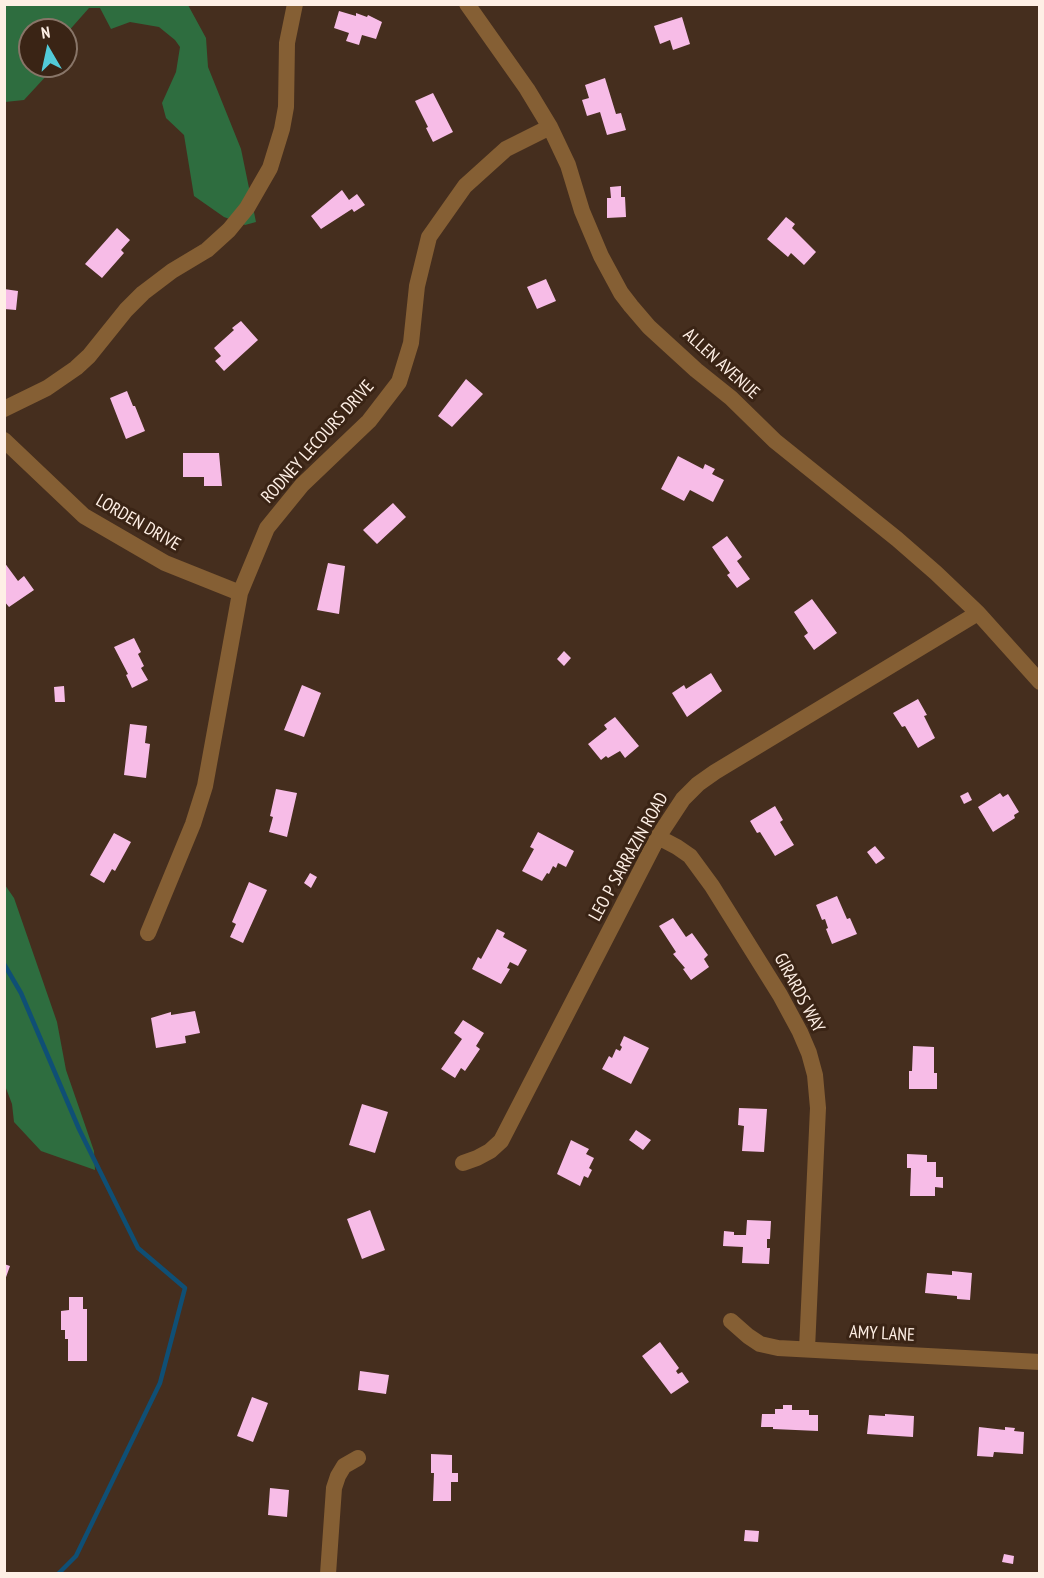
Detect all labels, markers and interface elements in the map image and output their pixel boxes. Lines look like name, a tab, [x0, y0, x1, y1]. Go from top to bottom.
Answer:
north arrow	[18, 18, 78, 78]
text: N	[40, 22, 51, 43]
street label: ALLEN AVENUE	[678, 324, 764, 404]
street label: RODNEY LECOURS DRIVE	[257, 376, 379, 508]
street label: LORDEN DRIVE	[92, 490, 184, 556]
street label: LEO P SARRAZIN ROAD	[585, 789, 673, 925]
street label: GIRARDS WAY	[769, 950, 829, 1036]
street label: AMY LANE	[849, 1322, 915, 1346]

